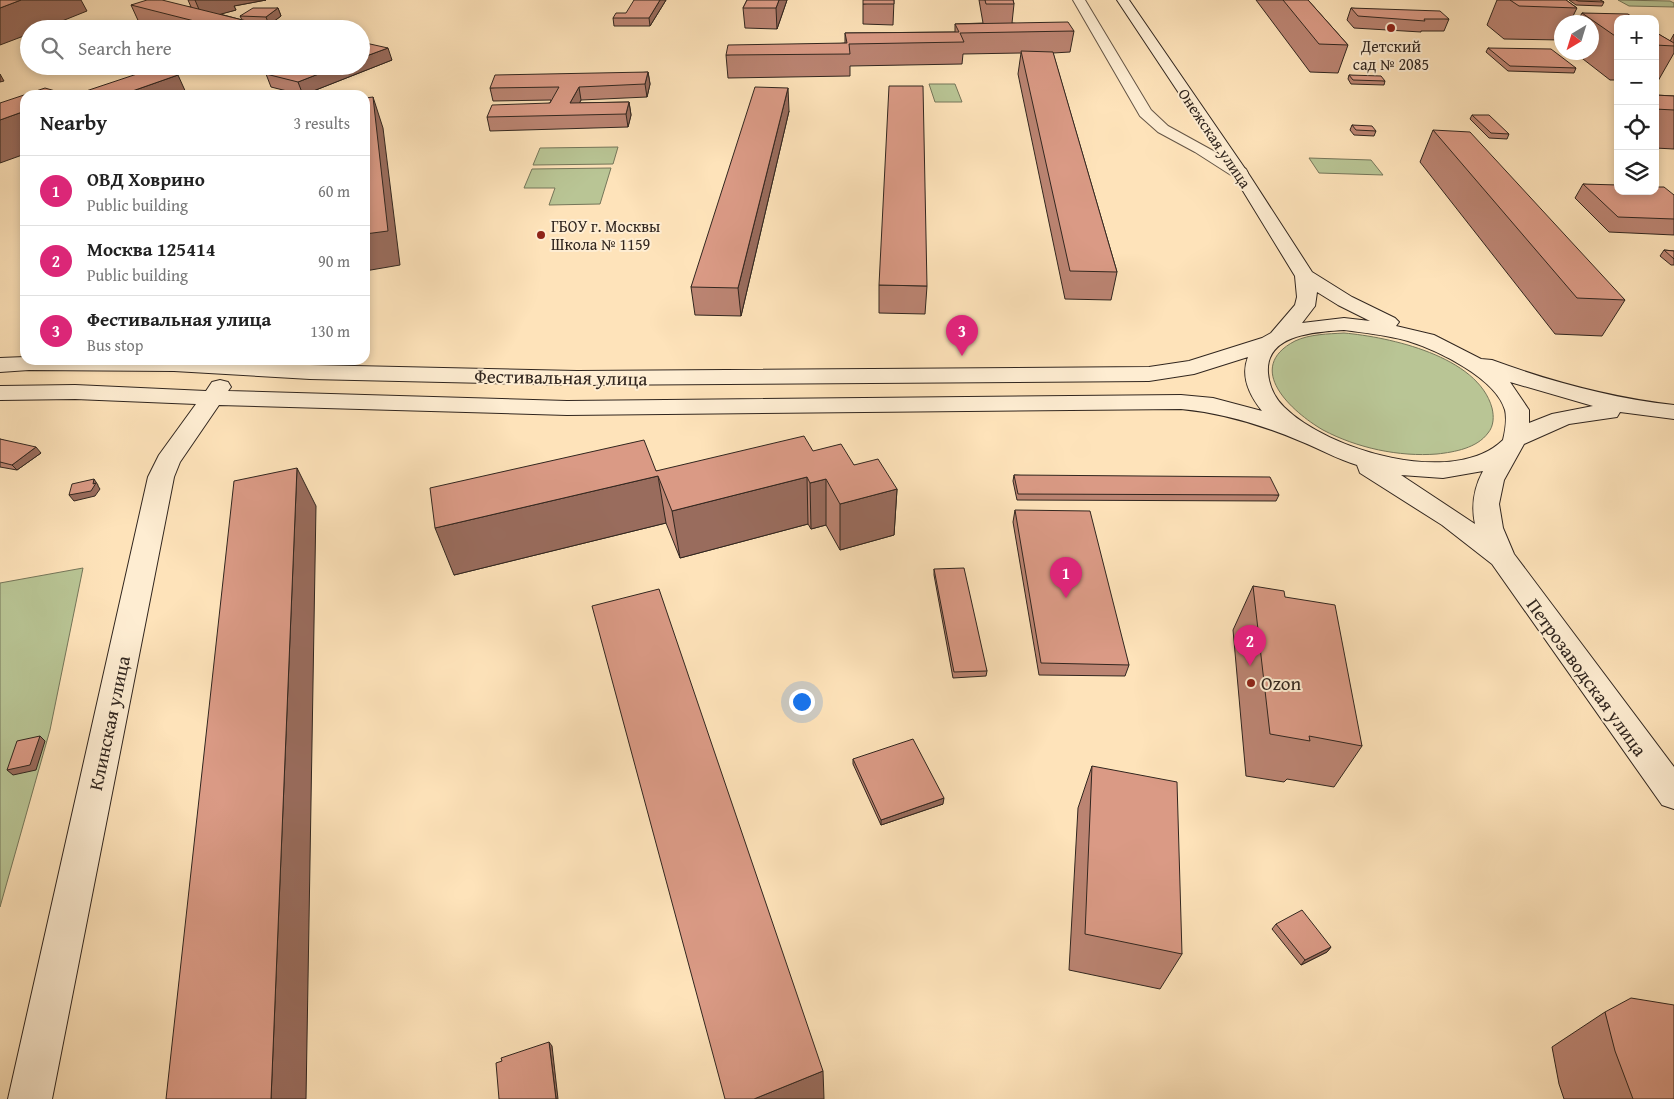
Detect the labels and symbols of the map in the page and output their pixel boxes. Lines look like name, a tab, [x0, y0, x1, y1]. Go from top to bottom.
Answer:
north arrow	[1554, 15, 1599, 60]
marker: Детский сад № 2085	[1385, 22, 1397, 34]
place label: Детский сад № 2085	[1353, 34, 1429, 76]
street label: Онежская улица	[1173, 83, 1258, 193]
place label: ГБОУ г. Москвы Школа № 1159	[551, 214, 660, 256]
marker: ГБОУ г. Москвы Школа № 1159	[535, 229, 547, 241]
pin: 3	[946, 315, 978, 356]
street label: Фестивальная улица	[474, 361, 648, 393]
pin: 1	[1050, 557, 1082, 598]
street label: Петрозаводская улица	[1520, 592, 1654, 762]
pin: 2	[1234, 625, 1266, 666]
street label: Клинская улица	[81, 653, 137, 793]
place label: Ozon	[1261, 669, 1302, 697]
marker: Ozon	[1245, 677, 1257, 689]
your location	[789, 689, 815, 715]

